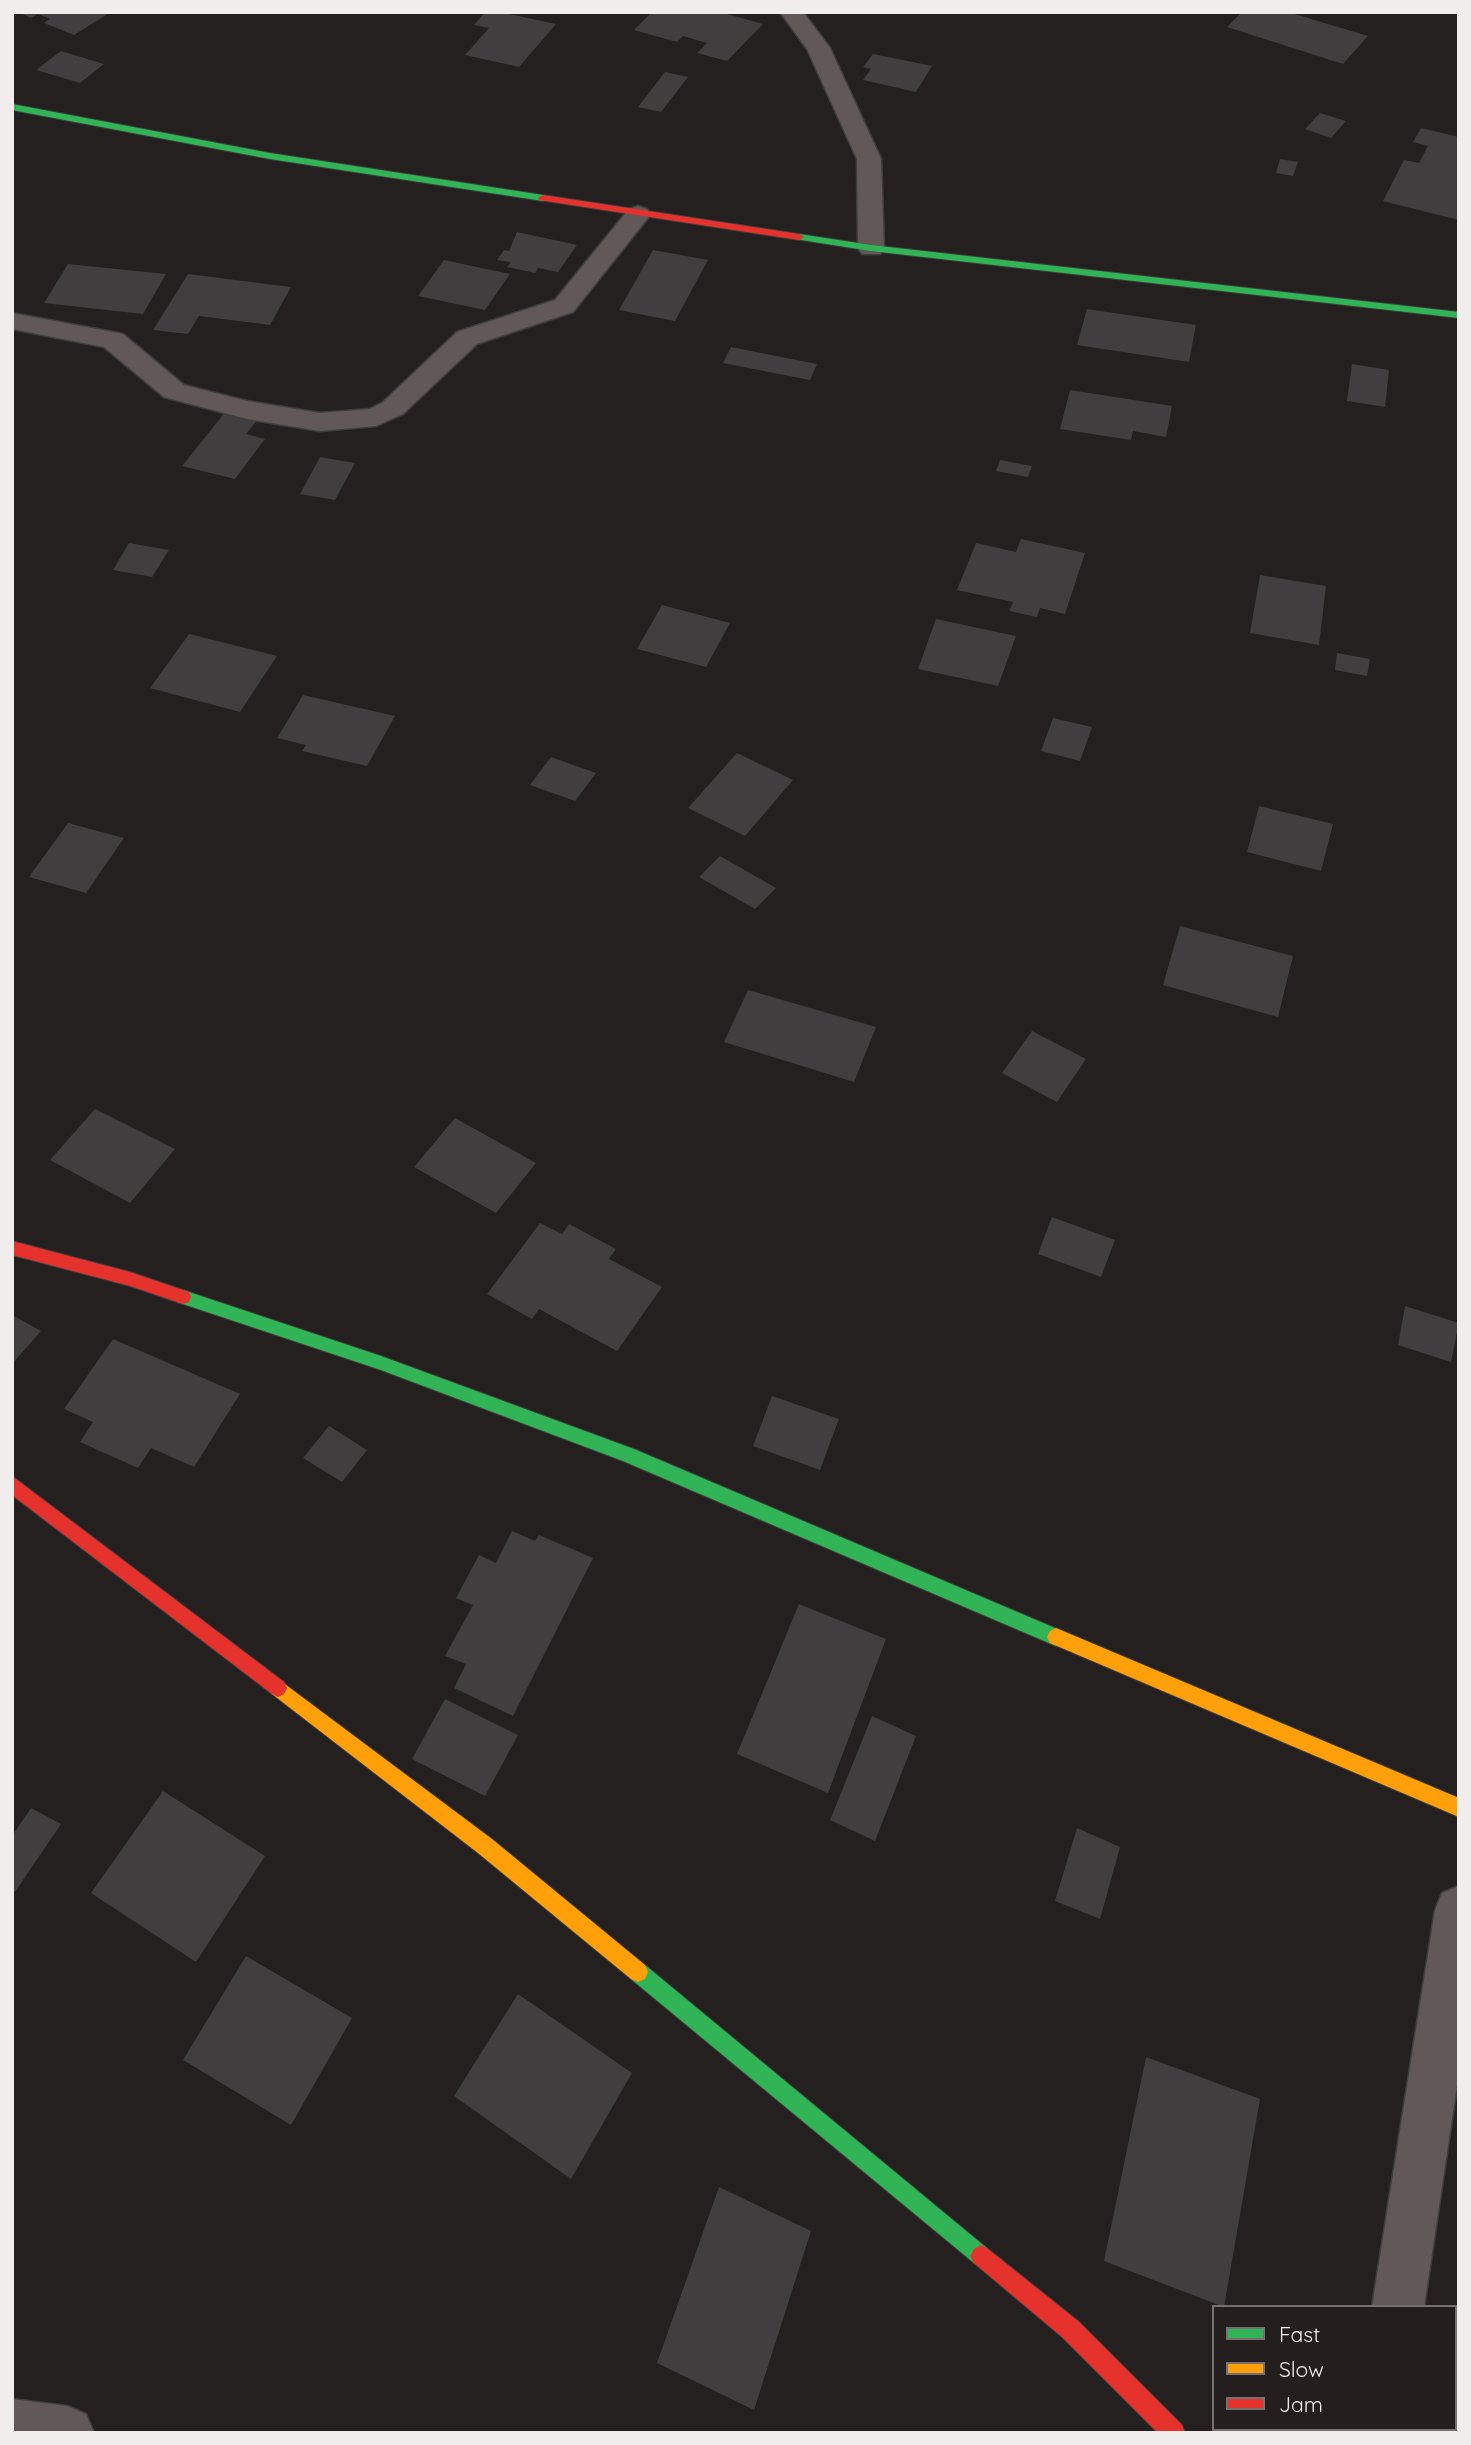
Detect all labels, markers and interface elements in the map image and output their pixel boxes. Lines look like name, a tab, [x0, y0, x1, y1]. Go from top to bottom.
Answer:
legend	[1212, 2305, 1457, 2431]
text: Fast	[1279, 2321, 1320, 2347]
text: Slow	[1279, 2356, 1324, 2382]
text: Jam	[1279, 2391, 1323, 2417]

